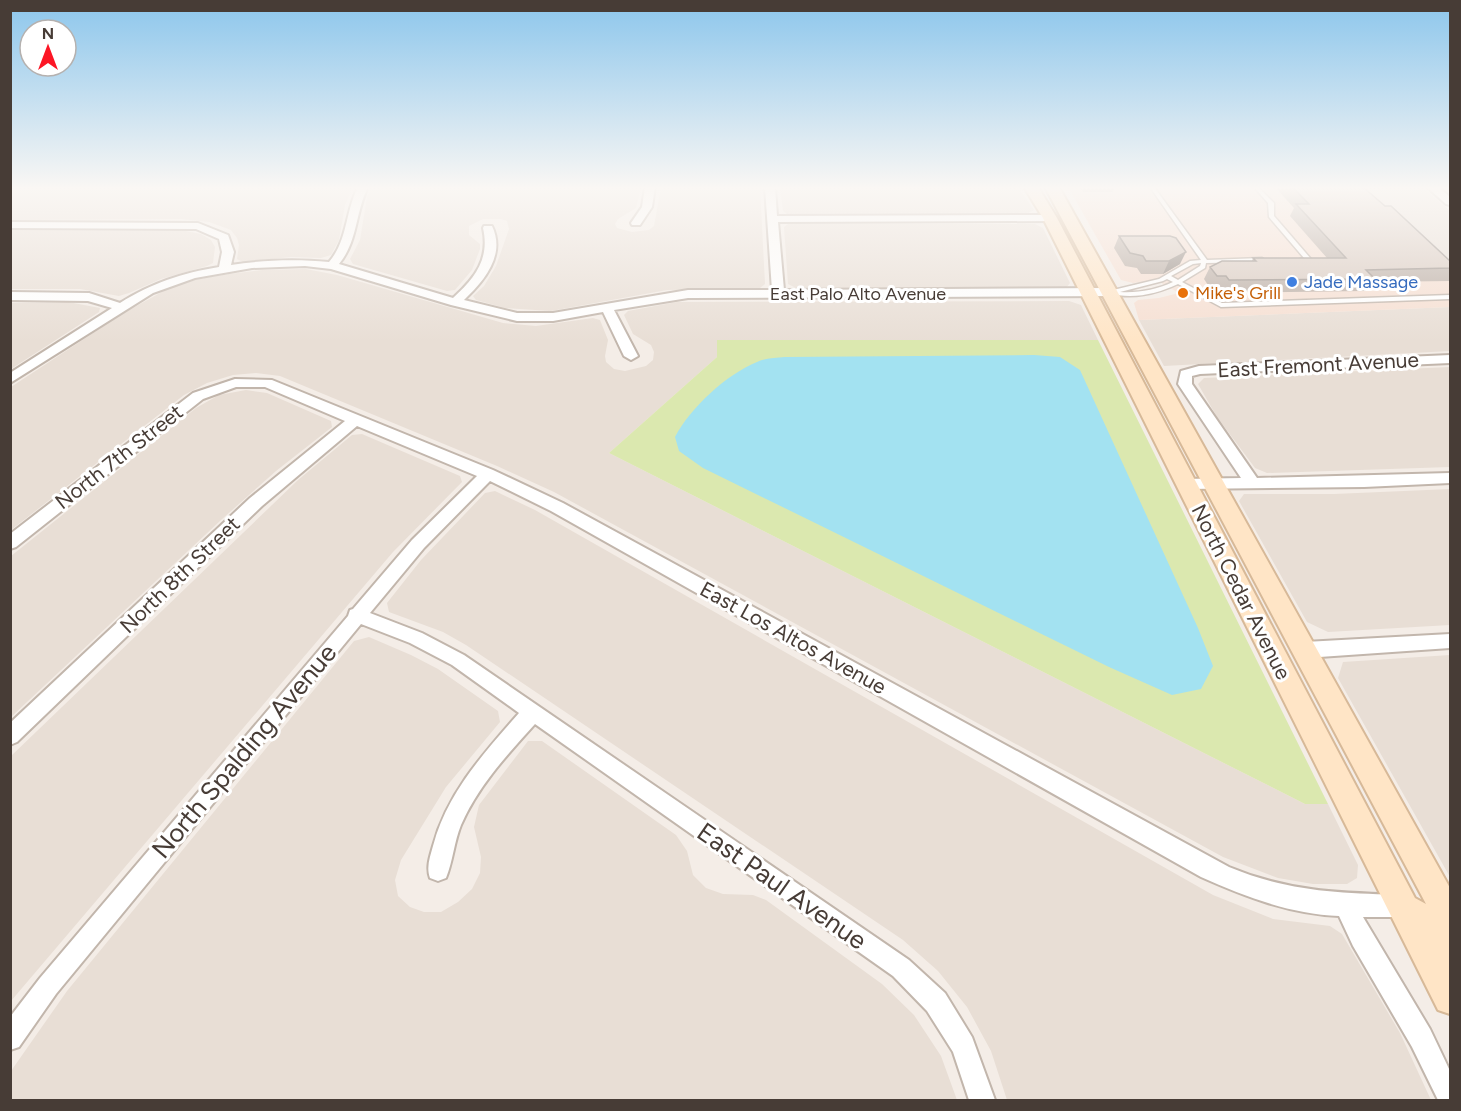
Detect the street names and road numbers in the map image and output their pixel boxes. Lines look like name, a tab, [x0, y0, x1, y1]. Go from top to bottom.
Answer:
street label: East Palo Alto Avenue	[770, 283, 946, 305]
street label: East Fremont Avenue	[1217, 347, 1419, 382]
street label: North 7th Street	[50, 399, 188, 514]
street label: North Cedar Avenue	[1186, 500, 1296, 684]
street label: North 8th Street	[115, 511, 245, 638]
street label: East Los Altos Avenue	[696, 576, 891, 699]
street label: North Spalding Avenue	[145, 637, 343, 865]
street label: East Paul Avenue	[691, 816, 873, 956]

